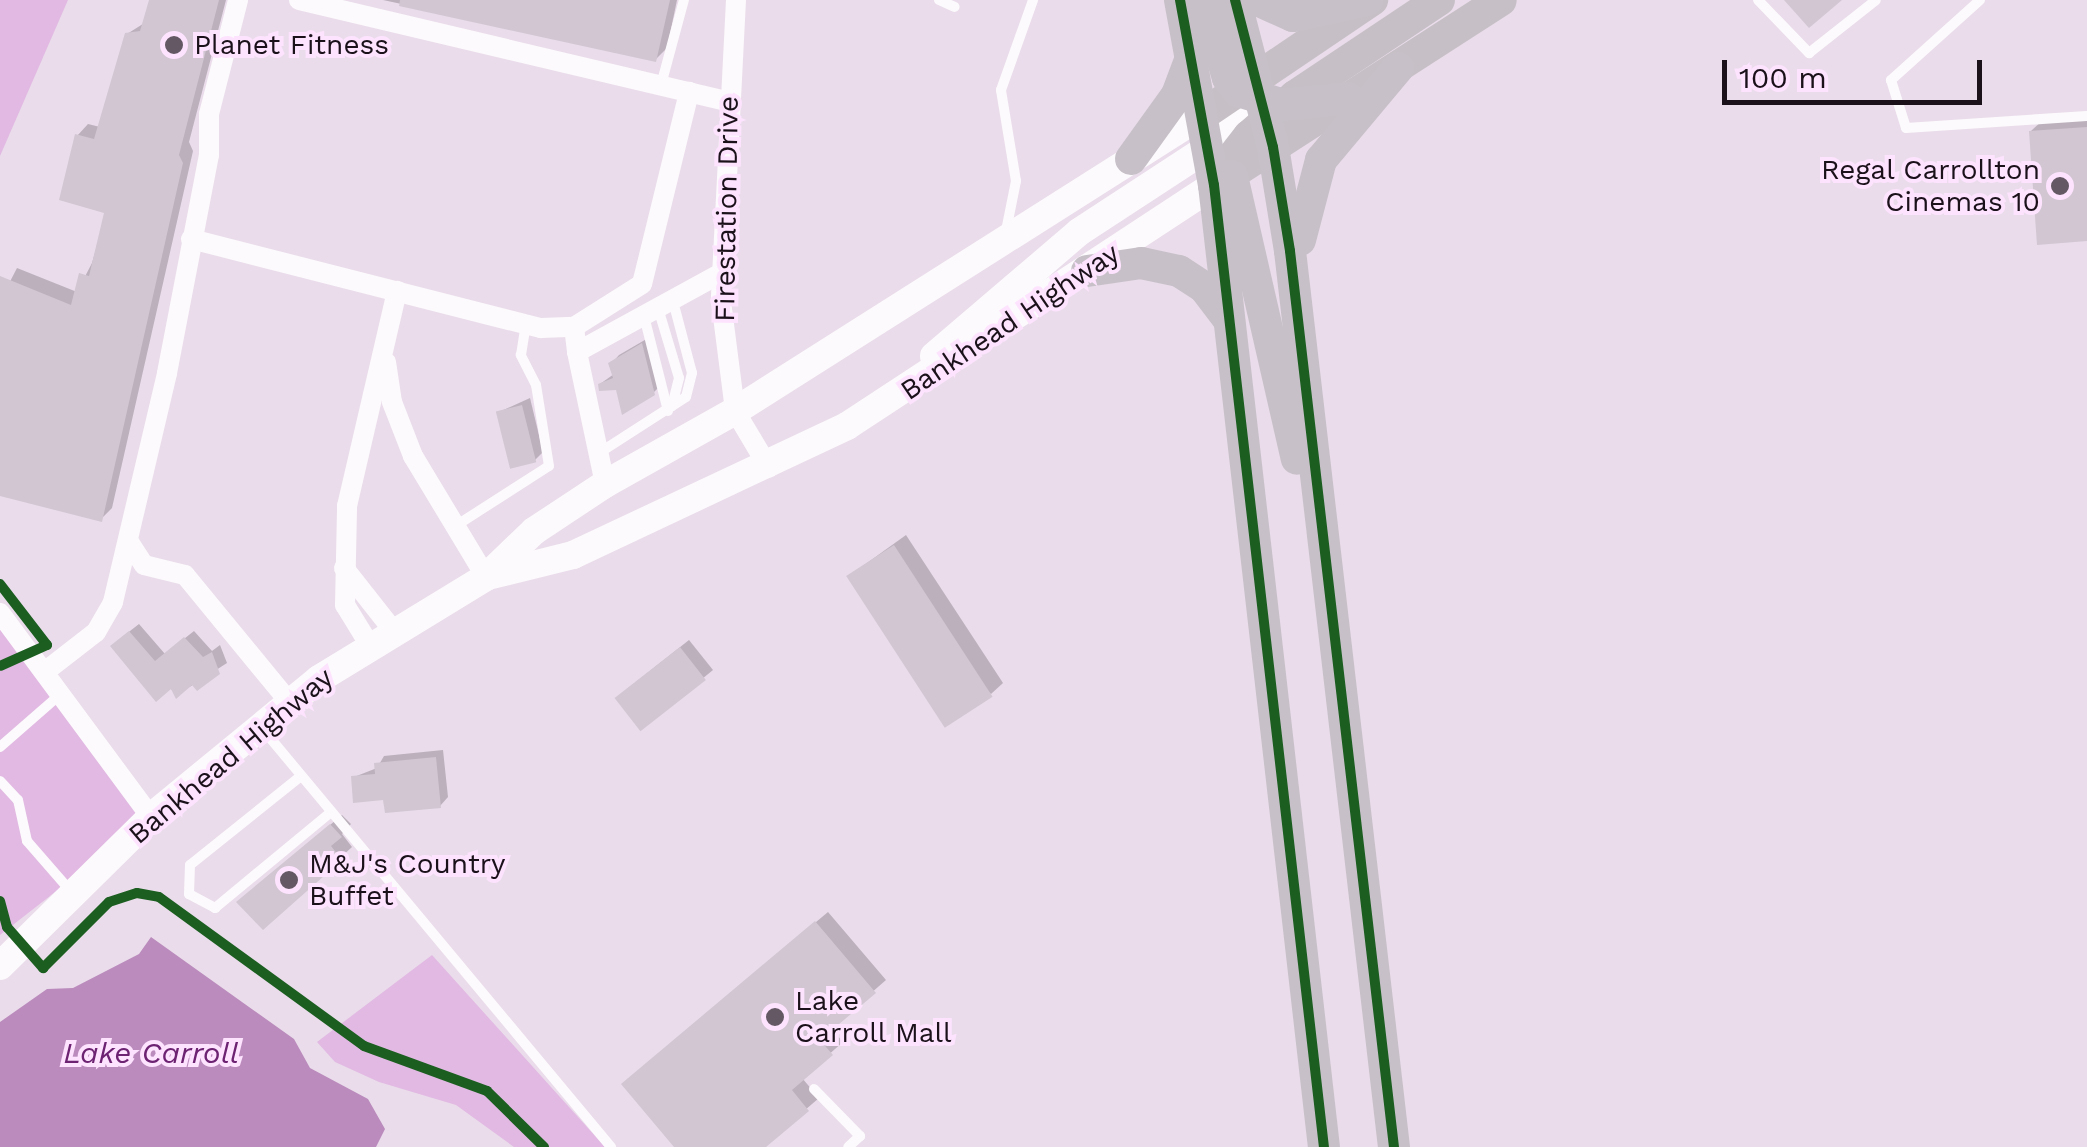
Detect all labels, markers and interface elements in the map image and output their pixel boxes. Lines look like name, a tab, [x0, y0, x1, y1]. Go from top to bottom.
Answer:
place label: Planet Fitness	[194, 28, 389, 62]
marker: Planet Fitness	[163, 34, 185, 56]
scale bar	[1727, 40, 1987, 102]
text: 100 m	[1739, 60, 1827, 95]
street label: Firestation Drive	[708, 96, 746, 322]
place label: Regal Carrollton Cinemas 10	[1820, 153, 2040, 219]
marker: Regal Carrollton Cinemas 10	[2049, 175, 2071, 197]
street label: Bankhead Highway	[894, 236, 1126, 408]
street label: Bankhead Highway	[122, 661, 340, 851]
place label: M&J's Country Buffet	[309, 847, 506, 913]
marker: M&J's Country Buffet	[278, 869, 300, 891]
place label: Lake Carroll Mall	[795, 984, 953, 1050]
marker: Lake Carroll Mall	[764, 1006, 786, 1028]
water label: Lake Carroll	[63, 1035, 239, 1071]

